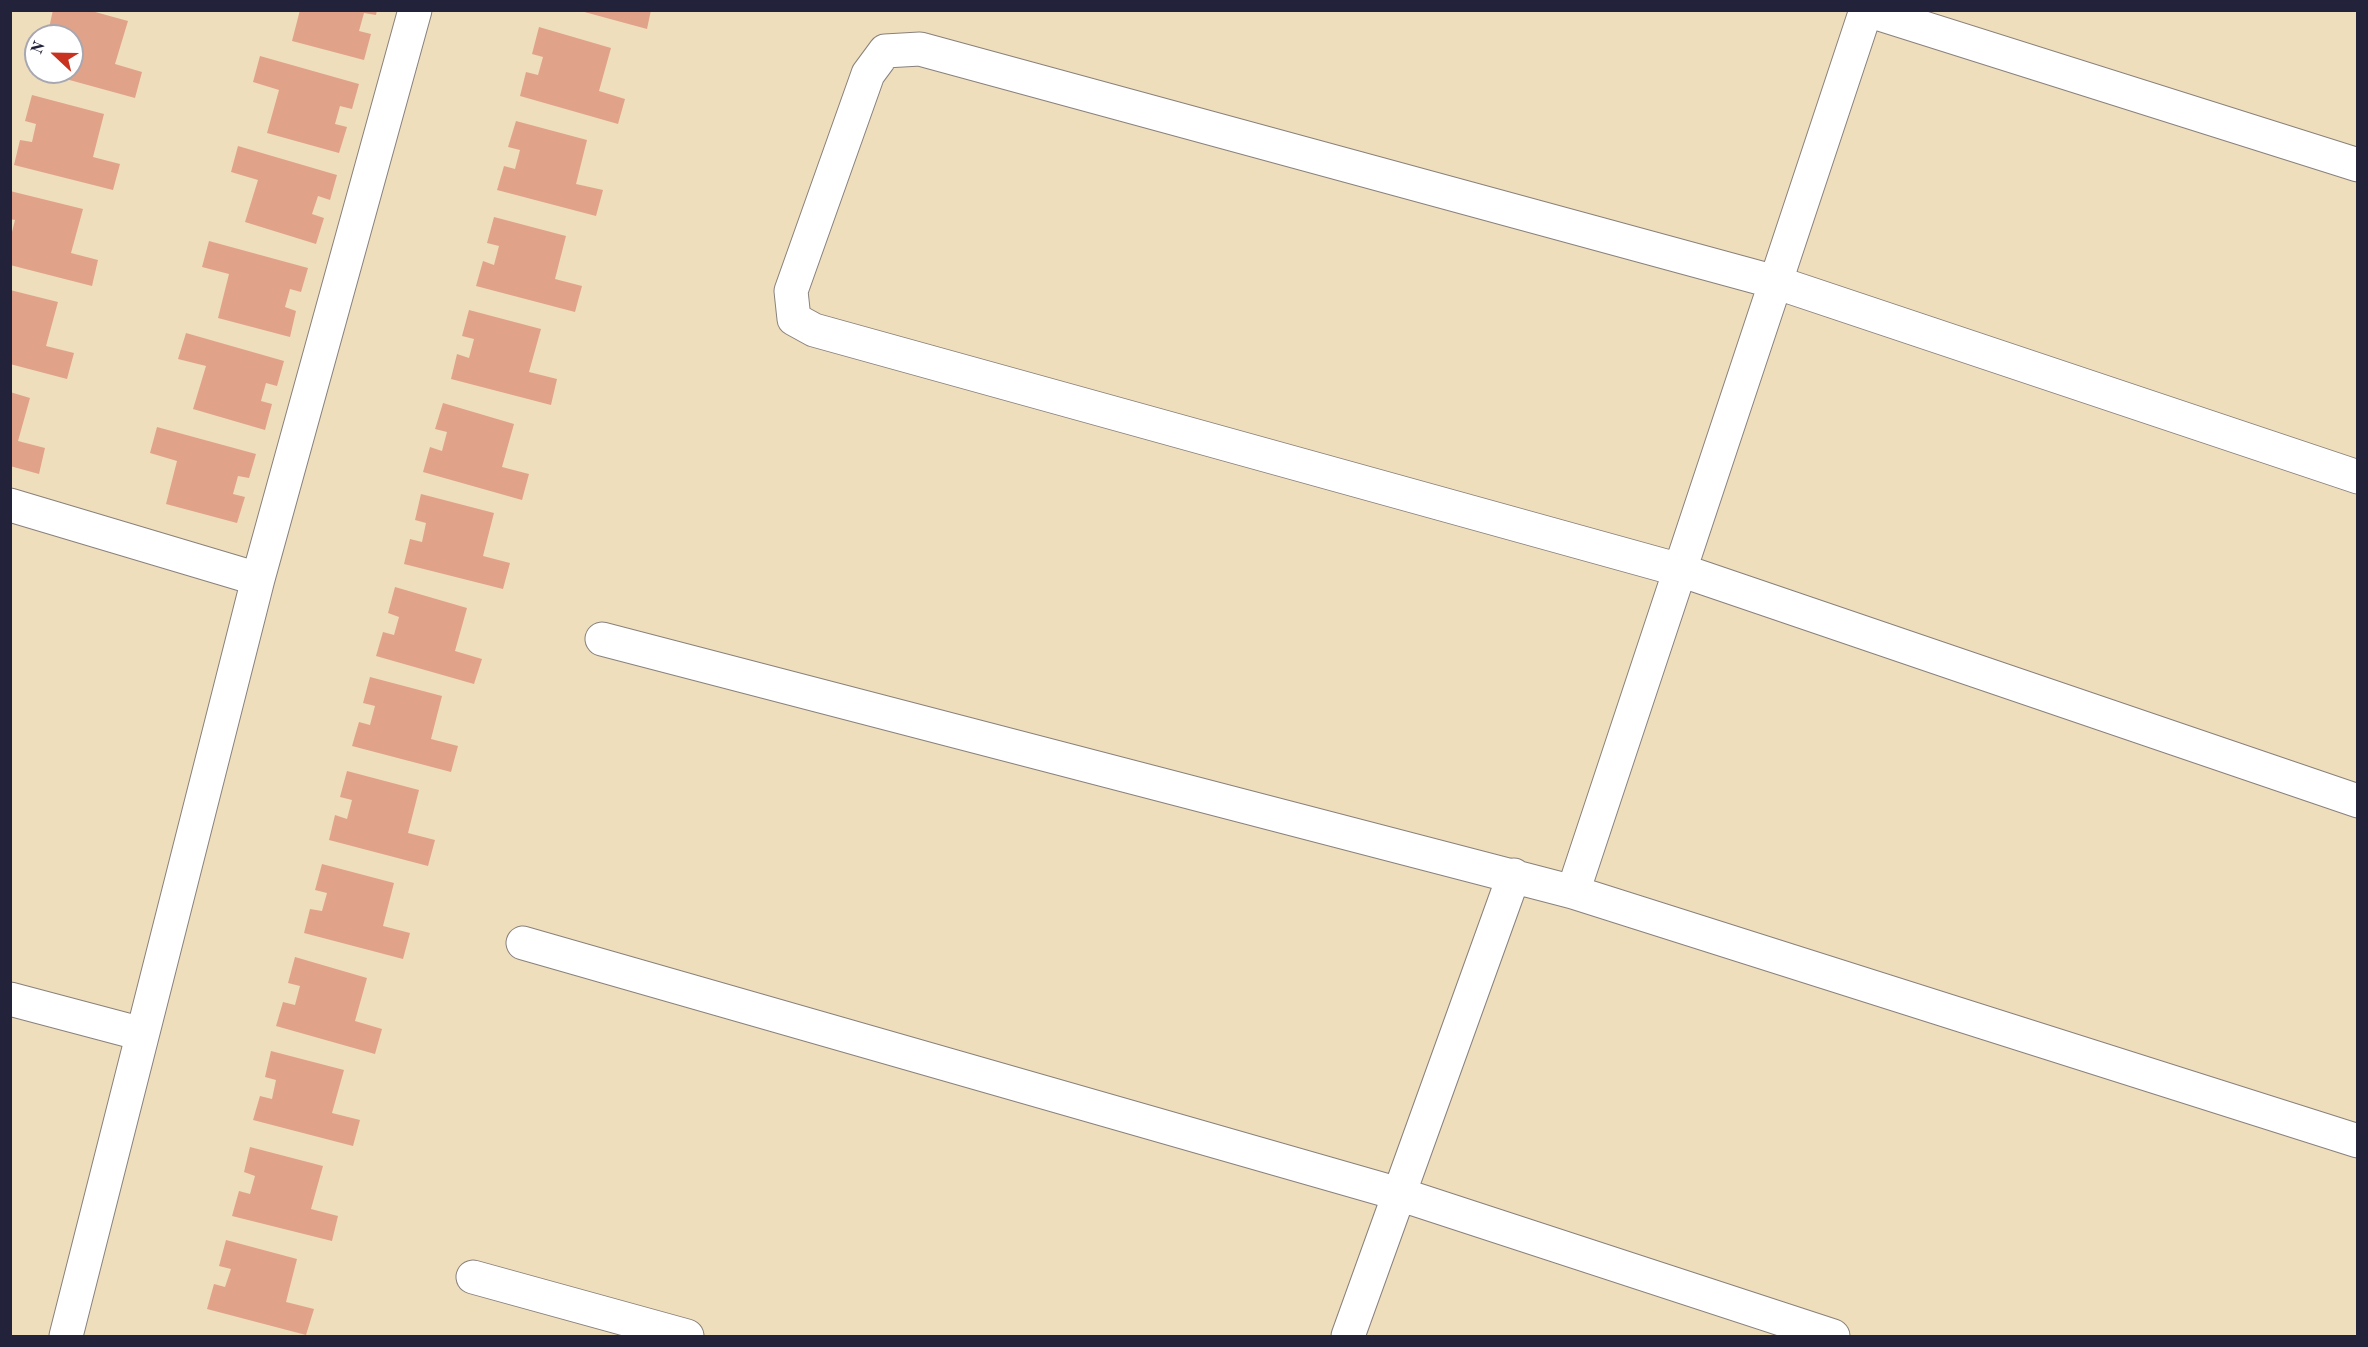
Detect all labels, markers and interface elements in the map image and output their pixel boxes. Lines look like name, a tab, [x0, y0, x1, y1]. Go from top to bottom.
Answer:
north arrow	[24, 24, 84, 84]
text: N	[29, 39, 49, 57]

